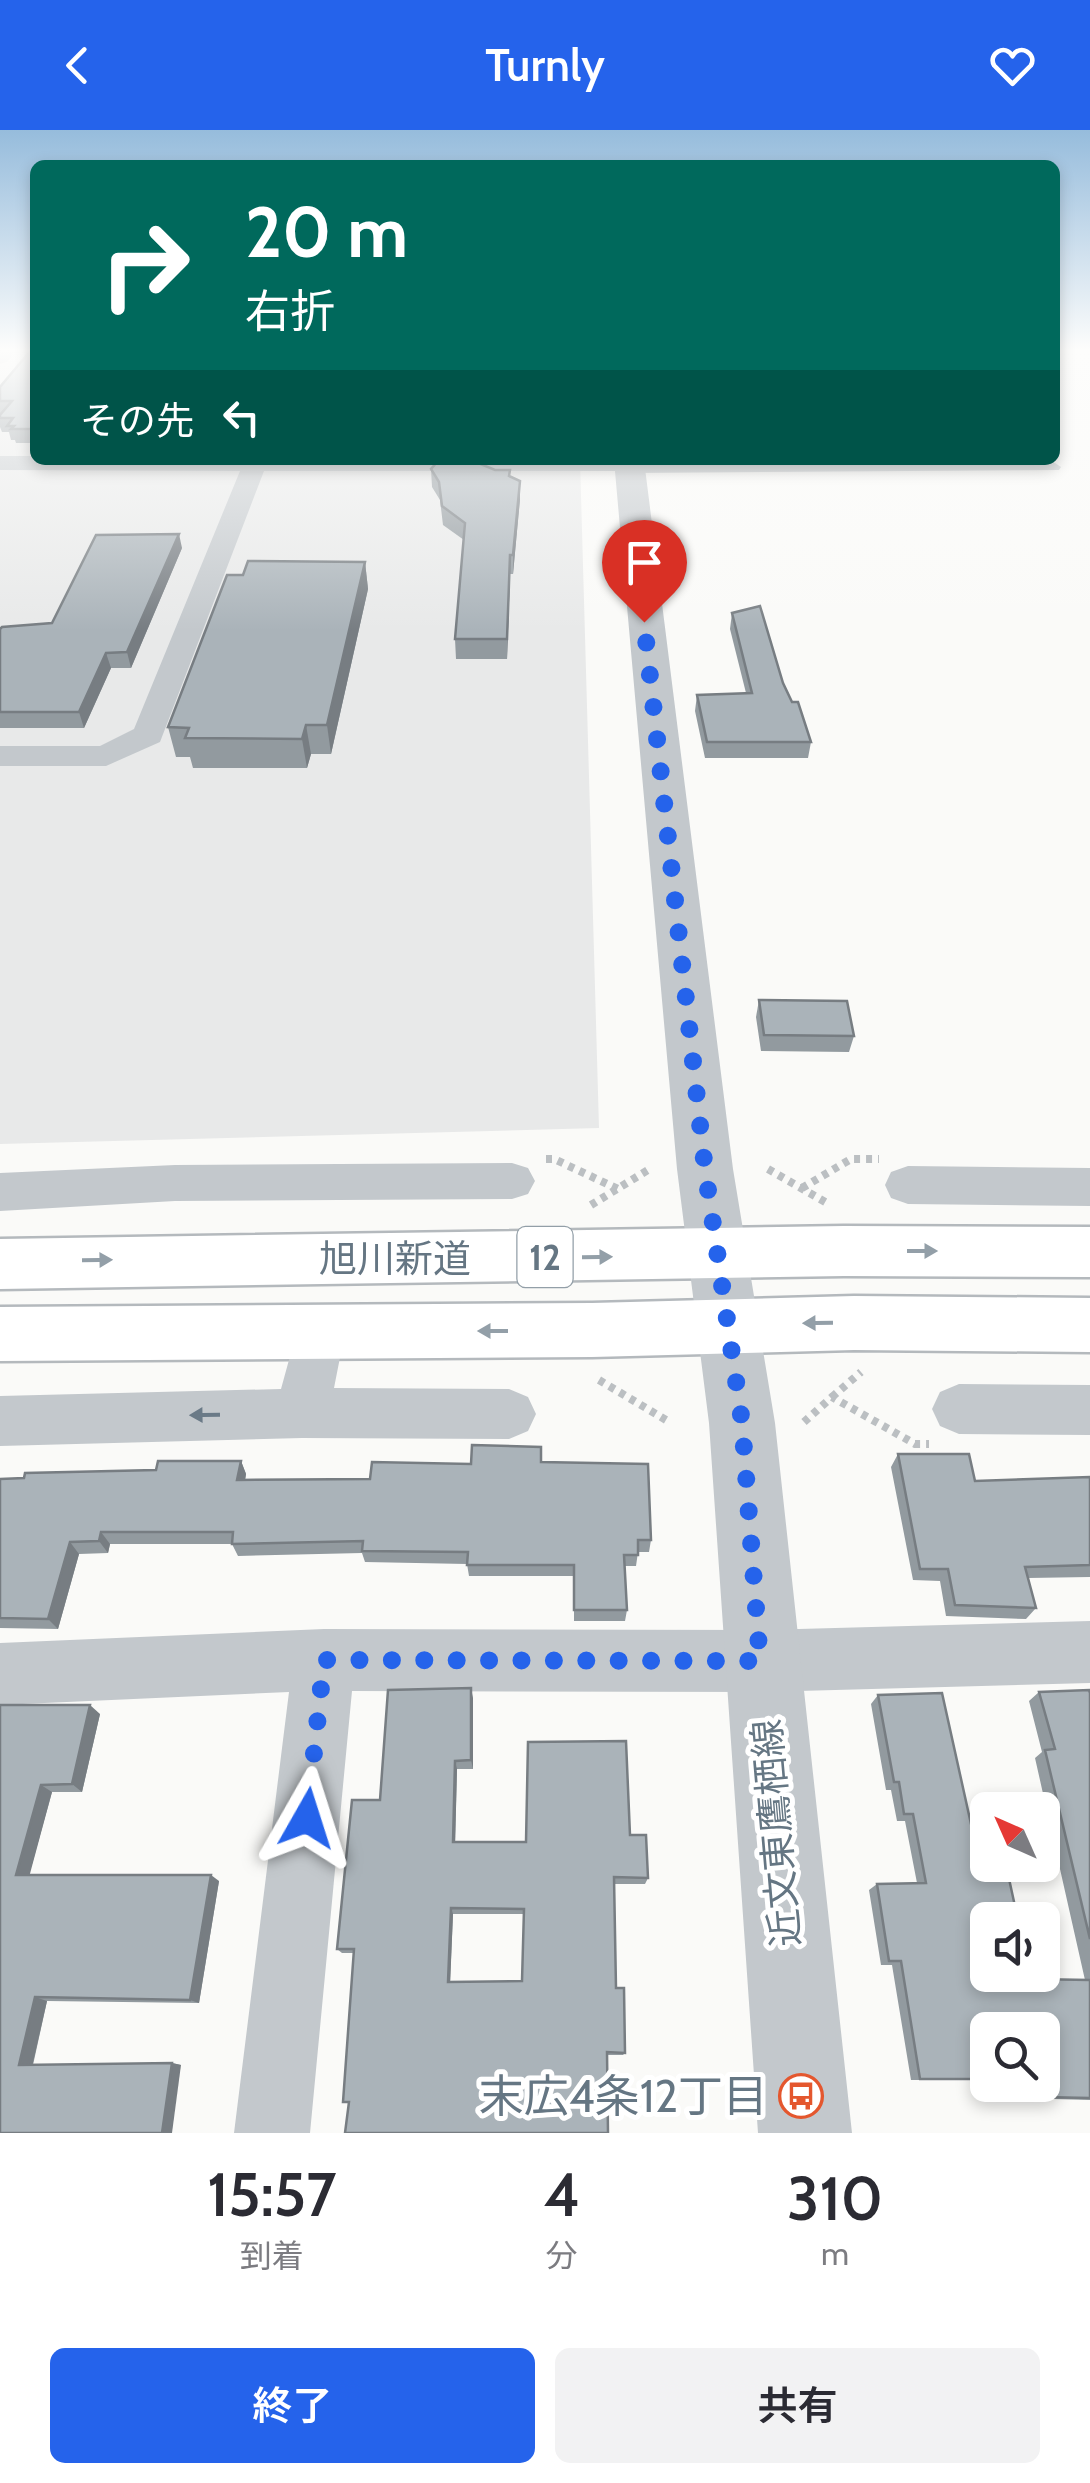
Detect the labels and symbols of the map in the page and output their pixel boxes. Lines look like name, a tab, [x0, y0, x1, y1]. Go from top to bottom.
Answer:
pin	[602, 520, 687, 623]
road number: 12	[518, 1227, 572, 1287]
street label: 旭川新道	[319, 1235, 471, 1282]
one-way arrow	[907, 1243, 939, 1259]
one-way arrow	[582, 1249, 614, 1265]
one-way arrow	[82, 1252, 114, 1268]
one-way arrow	[801, 1316, 833, 1332]
one-way arrow	[476, 1323, 508, 1339]
one-way arrow	[188, 1407, 220, 1423]
street label: 近文東鷹栖線	[743, 1717, 809, 1949]
position arrow	[255, 1766, 359, 1870]
north arrow	[970, 1792, 1060, 1882]
place label: 末広4条12丁目	[479, 2069, 768, 2123]
bus stop icon: 末広4条12丁目	[778, 2073, 824, 2119]

